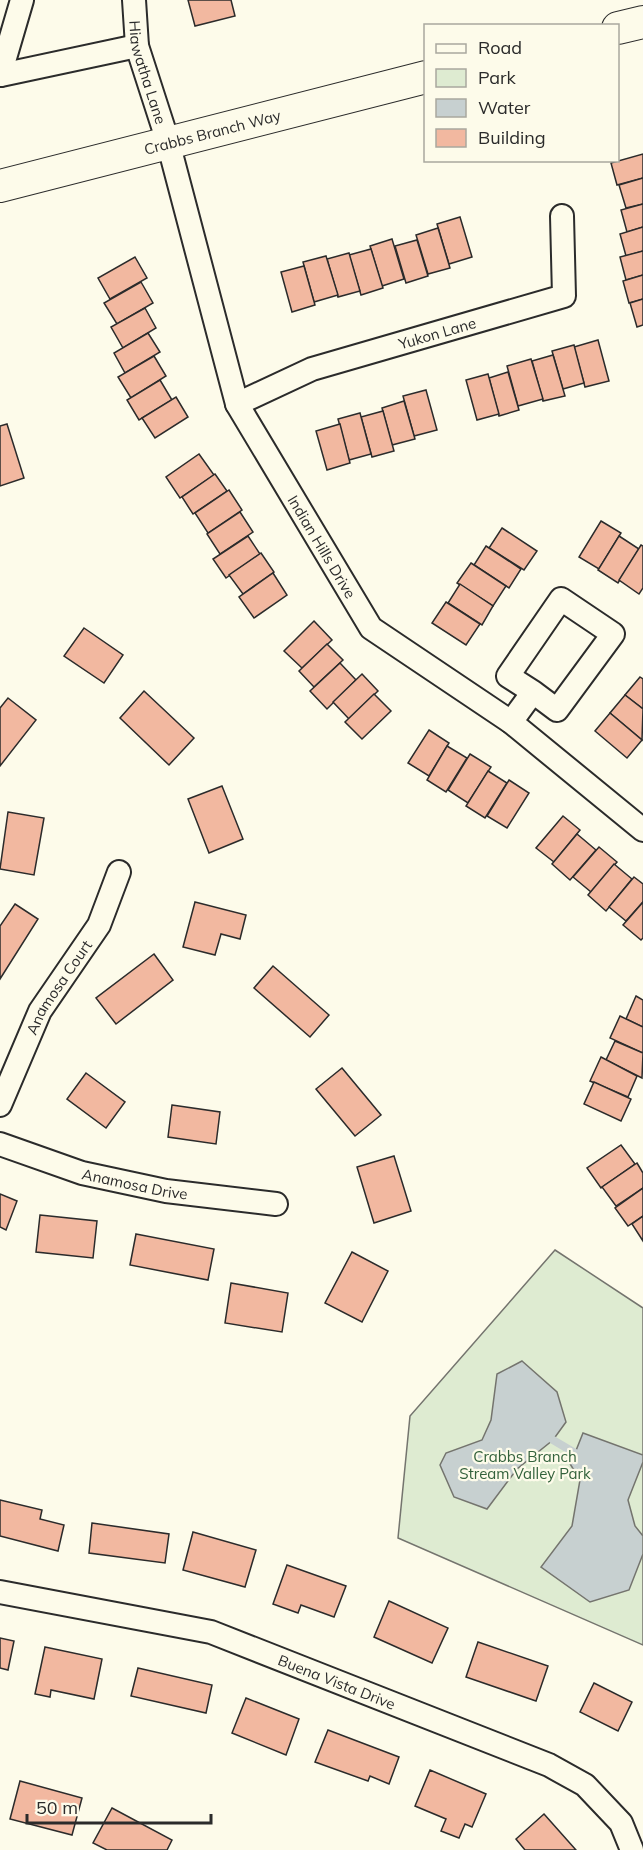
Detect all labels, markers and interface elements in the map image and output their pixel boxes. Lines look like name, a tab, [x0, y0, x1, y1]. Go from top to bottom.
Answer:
street label: Hiawatha Lane	[126, 20, 171, 126]
legend	[424, 24, 619, 162]
text: Road	[478, 36, 522, 59]
text: Park	[478, 66, 517, 89]
text: Water	[478, 96, 531, 119]
street label: Crabbs Branch Way	[142, 105, 283, 158]
text: Building	[478, 126, 546, 149]
street label: Yukon Lane	[395, 313, 478, 353]
street label: Indian Hills Drive	[284, 491, 360, 602]
street label: Anamosa Court	[22, 936, 96, 1037]
street label: Anamosa Drive	[80, 1164, 189, 1203]
park label: Crabbs Branch Stream Valley Park	[459, 1447, 591, 1483]
street label: Buena Vista Drive	[275, 1650, 398, 1713]
scale bar	[27, 1787, 212, 1825]
text: 50 m	[36, 1796, 78, 1819]

